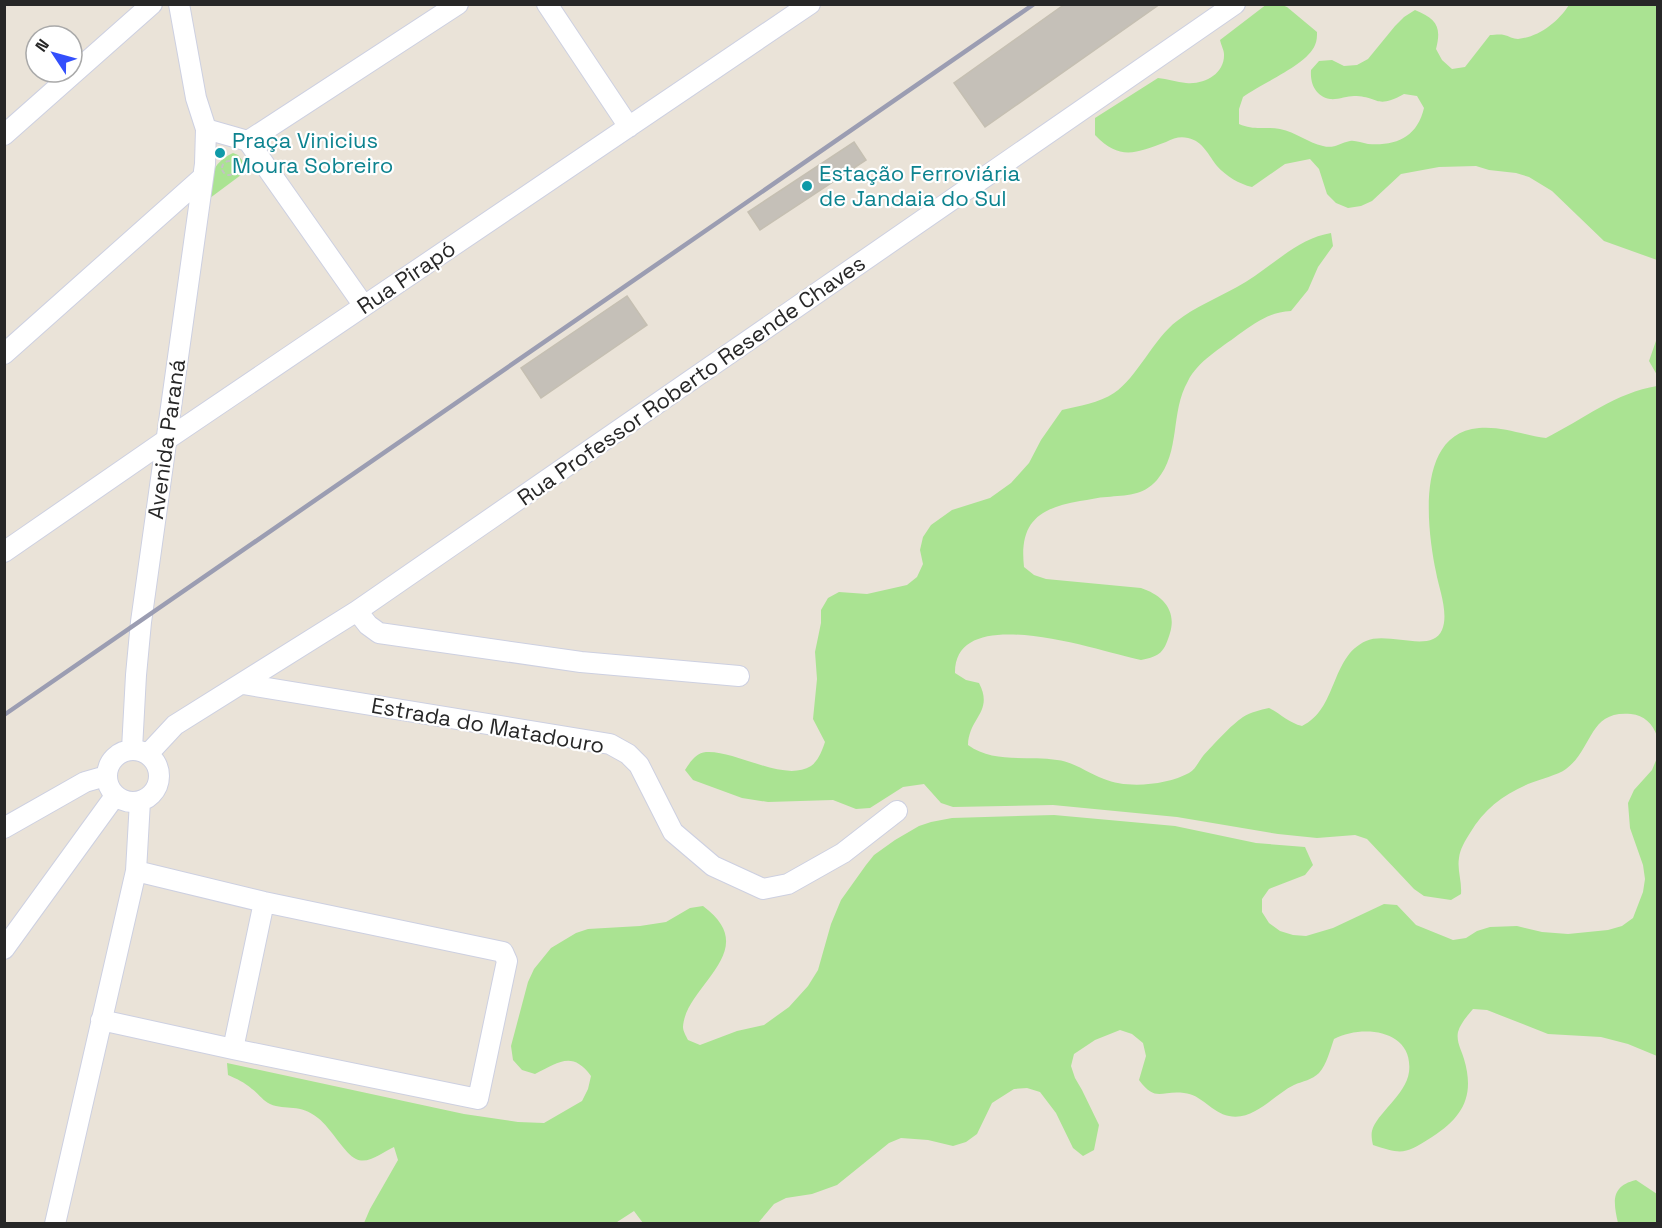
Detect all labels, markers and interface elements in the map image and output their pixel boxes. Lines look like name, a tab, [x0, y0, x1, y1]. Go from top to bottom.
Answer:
north arrow	[24, 24, 84, 84]
text: N	[31, 35, 54, 56]
place label: Praça Vinicius Moura Sobreiro	[232, 126, 393, 179]
marker: Praça Vinicius Moura Sobreiro	[213, 146, 227, 160]
place label: Estação Ferroviária de Jandaia do Sul	[819, 159, 1021, 212]
marker: Estação Ferroviária de Jandaia do Sul	[800, 179, 814, 193]
street label: Rua Pirapó	[351, 234, 461, 320]
street label: Rua Professor Roberto Resende Chaves	[512, 249, 870, 511]
street label: Avenida Paraná	[141, 357, 191, 521]
street label: Estrada do Matadouro	[369, 691, 607, 759]

